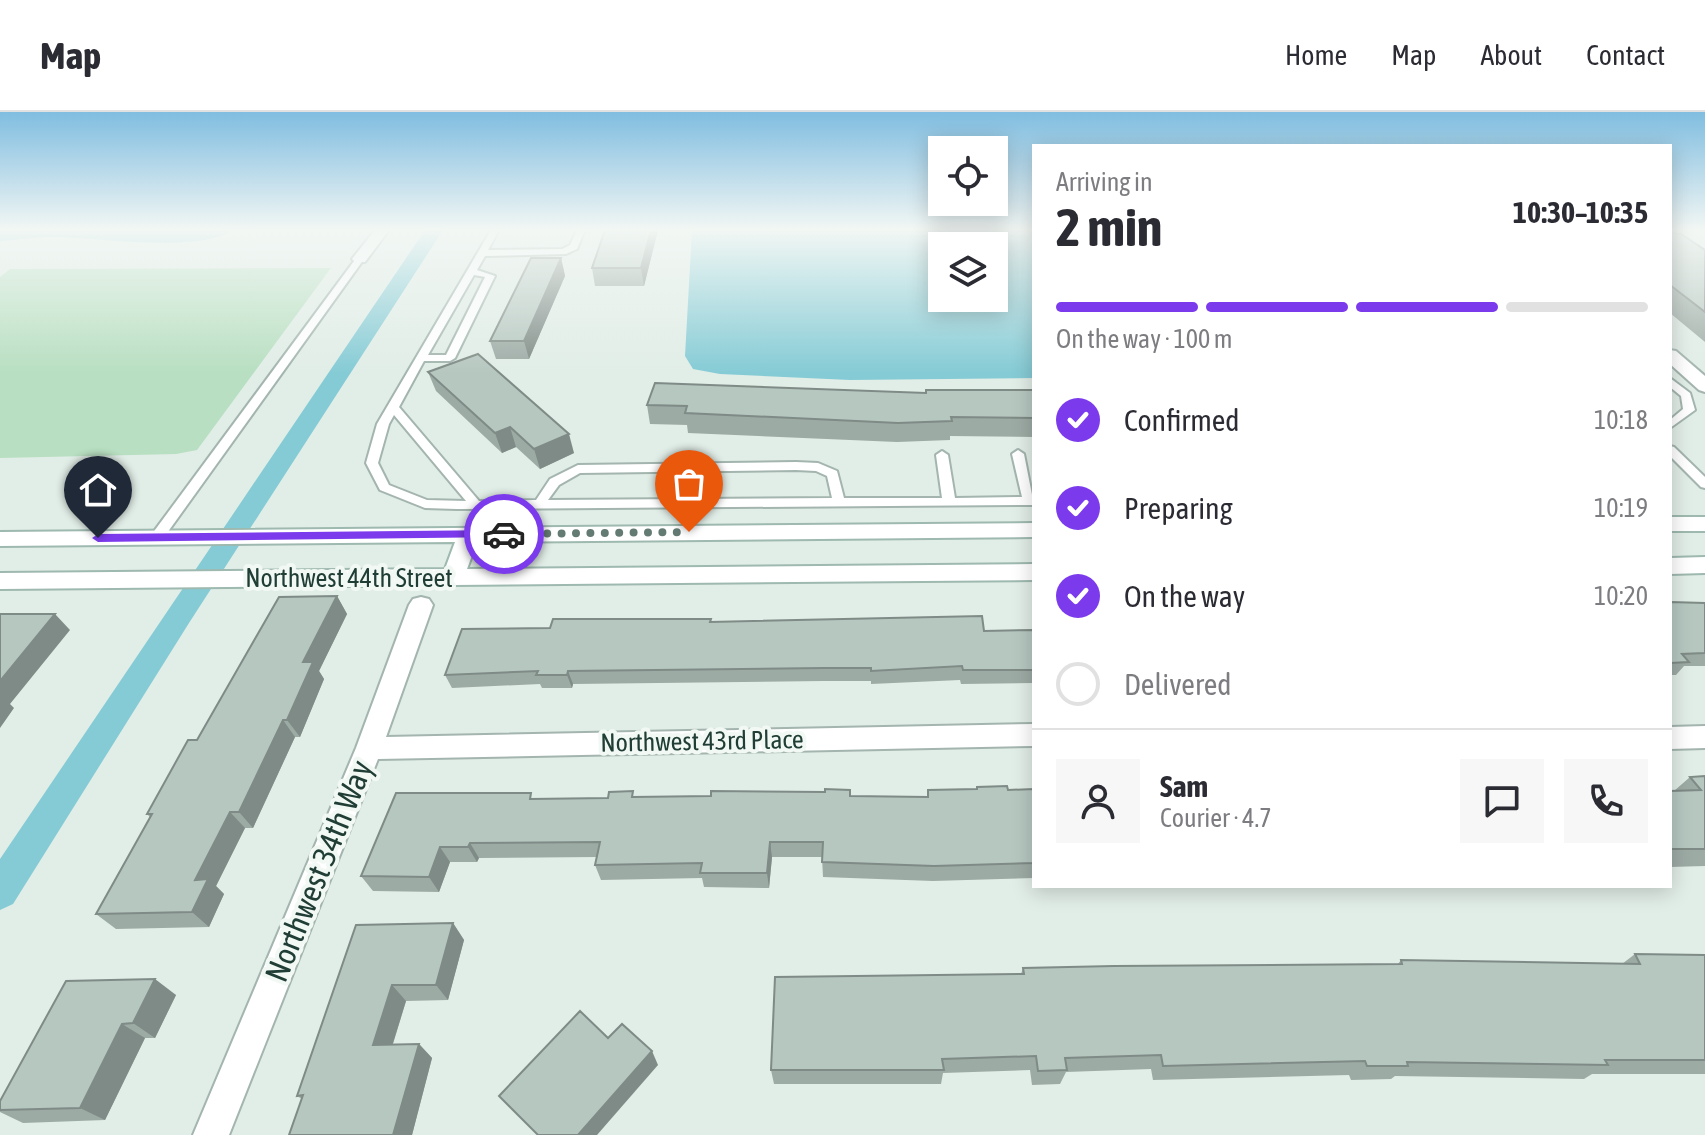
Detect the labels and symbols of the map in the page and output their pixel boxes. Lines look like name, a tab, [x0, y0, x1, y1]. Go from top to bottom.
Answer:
pin	[655, 450, 723, 532]
pin	[64, 456, 132, 538]
courier	[464, 494, 544, 574]
street label: Northwest 44th Street	[245, 563, 453, 593]
street label: Northwest 43rd Place	[600, 724, 804, 758]
street label: Northwest 34th Way	[257, 755, 380, 987]

